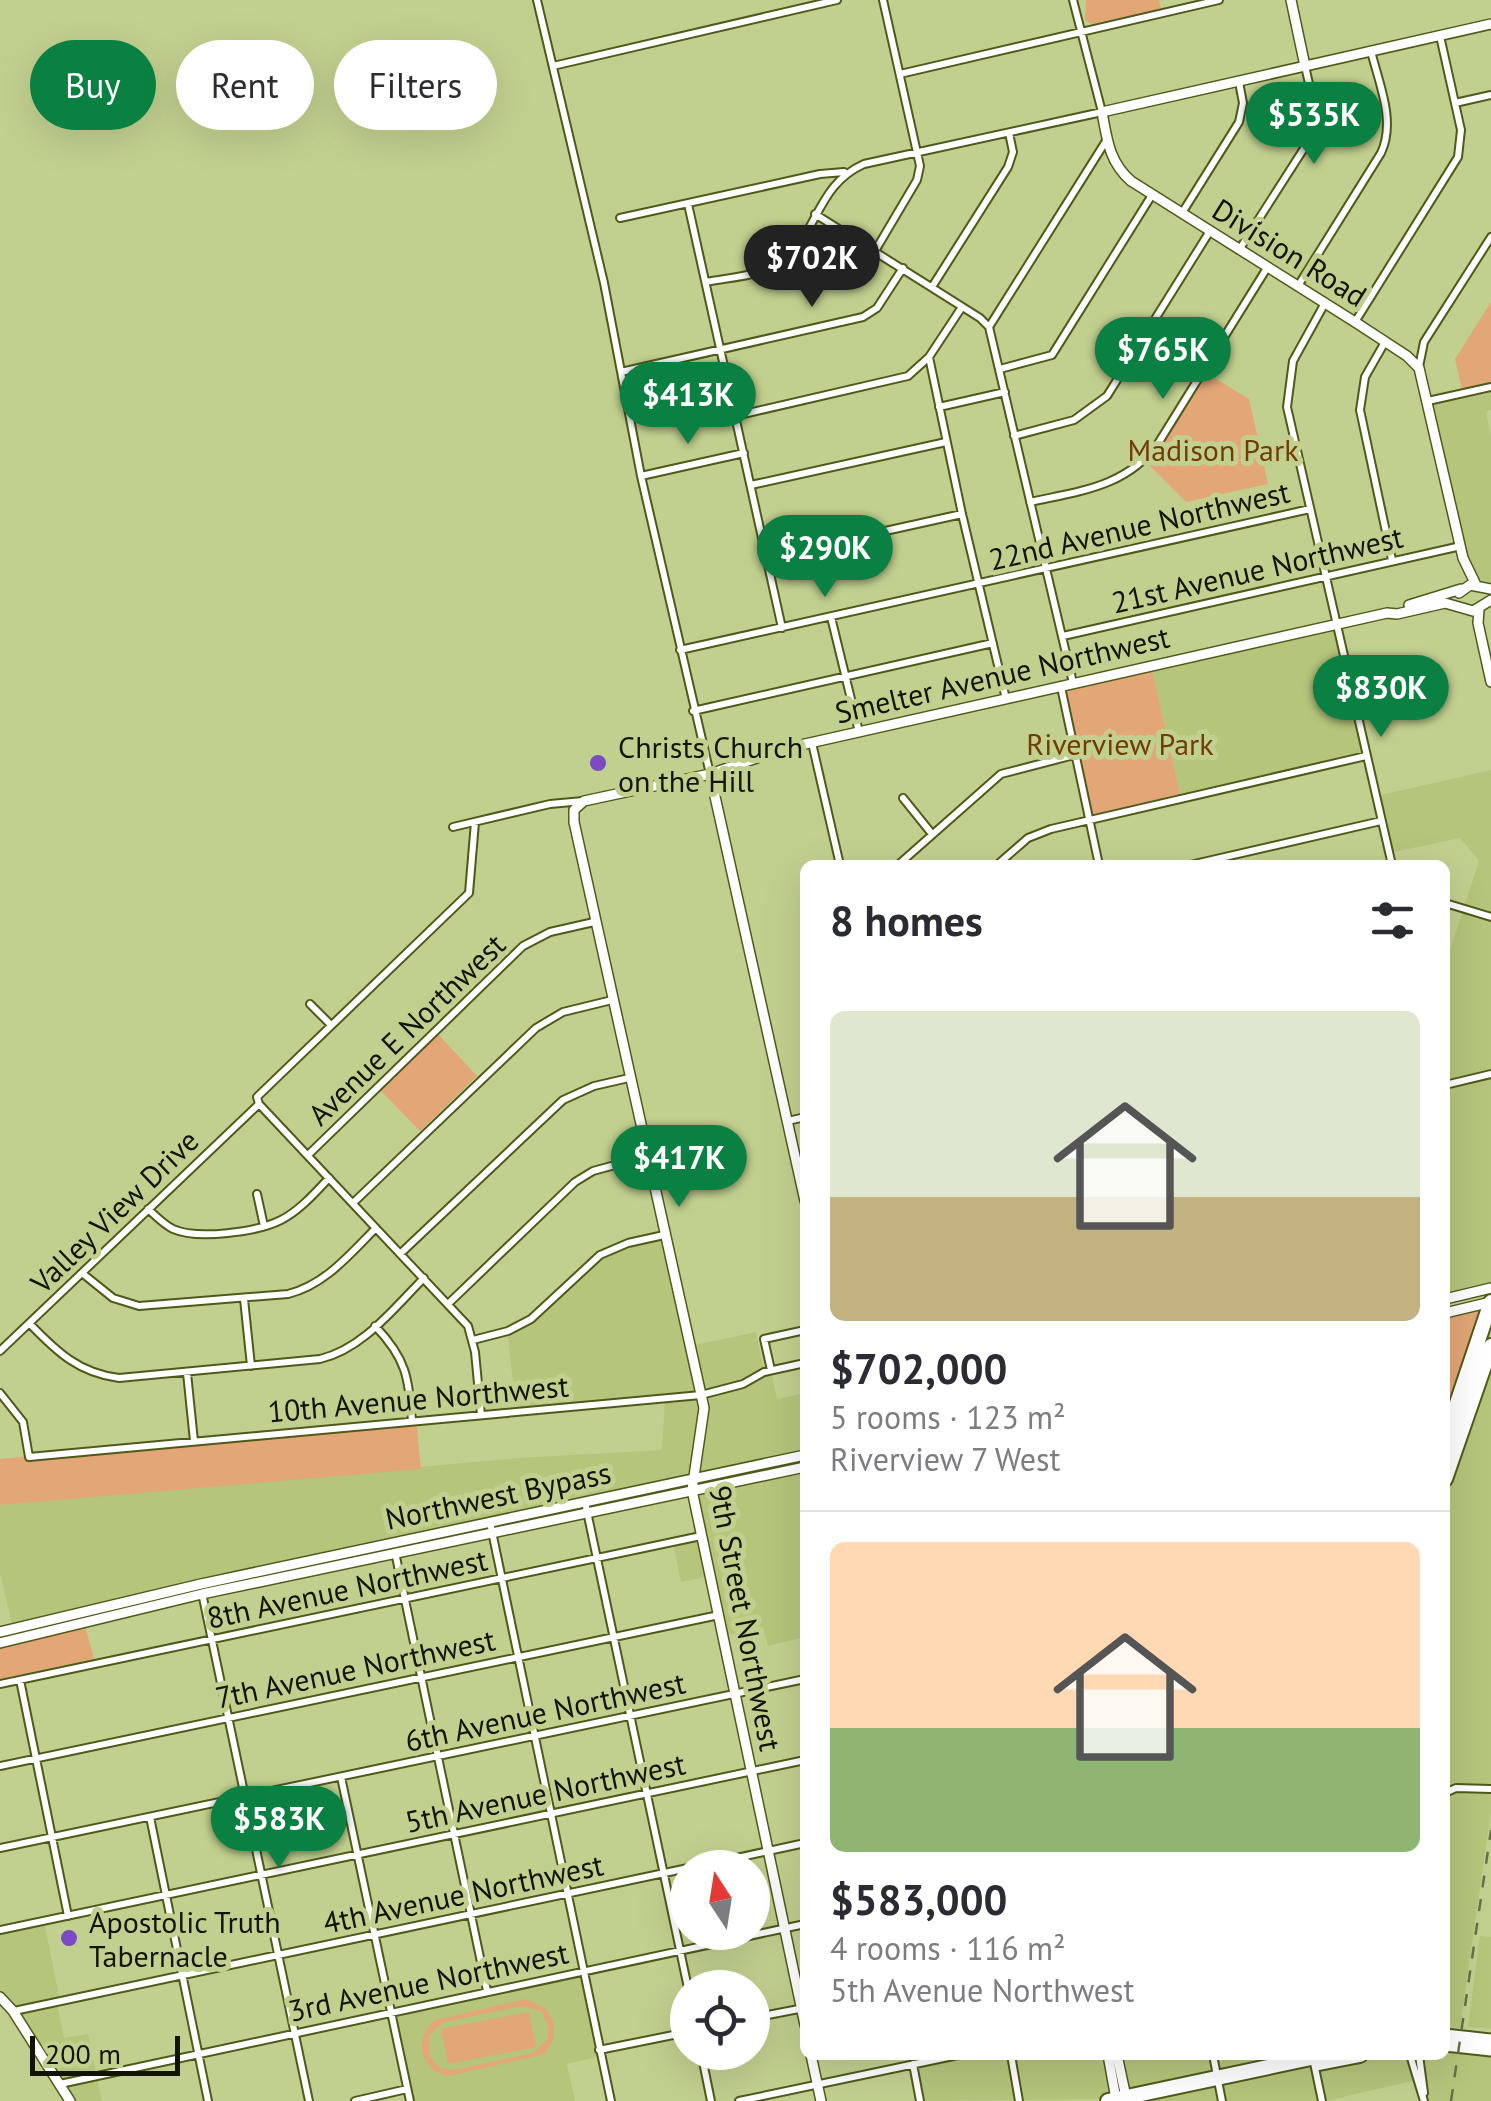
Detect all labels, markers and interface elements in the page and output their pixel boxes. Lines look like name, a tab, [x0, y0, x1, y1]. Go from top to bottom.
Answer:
chip: Buy	[30, 40, 156, 130]
chip: Rent	[176, 40, 314, 130]
chip: Filters	[334, 40, 497, 130]
pin: $535K	[1244, 82, 1384, 167]
text: $535K	[1268, 93, 1360, 135]
street label: Division Road	[1206, 189, 1374, 315]
pin: $702K	[742, 225, 882, 310]
text: $702K	[766, 236, 858, 278]
pin: $765K	[1093, 317, 1233, 402]
text: $765K	[1117, 328, 1209, 370]
pin: $413K	[618, 362, 758, 447]
text: $413K	[642, 373, 734, 415]
park label: Madison Park	[1127, 430, 1299, 469]
street label: 22nd Avenue Northwest	[985, 471, 1293, 579]
pin: $290K	[755, 515, 895, 600]
street label: 21st Avenue Northwest	[1107, 516, 1407, 622]
text: $290K	[779, 526, 871, 568]
street label: Smelter Avenue Northwest	[831, 617, 1173, 731]
pin: $830K	[1311, 655, 1451, 740]
text: $830K	[1335, 666, 1427, 708]
park label: Riverview Park	[1026, 724, 1214, 763]
place label: Christs Church on the Hill	[618, 727, 803, 800]
marker: Christs Church on the Hill	[587, 752, 609, 774]
text: 8 homes	[830, 893, 983, 948]
icon: filters	[1365, 893, 1420, 948]
street label: Avenue E Northwest	[299, 925, 513, 1133]
icon: home	[1035, 1076, 1215, 1256]
street label: Valley View Drive	[21, 1121, 206, 1302]
pin: $417K	[609, 1125, 749, 1210]
text: $417K	[633, 1136, 725, 1178]
text: $702,000	[830, 1341, 1007, 1396]
street label: 10th Avenue Northwest	[266, 1365, 570, 1431]
text: 5 rooms · 123 m²	[830, 1396, 1066, 1438]
text: Riverview 7 West	[830, 1438, 1060, 1480]
street label: Northwest Bypass	[382, 1452, 614, 1538]
street label: 9th Street Northwest	[701, 1482, 791, 1754]
street label: 8th Avenue Northwest	[203, 1539, 491, 1637]
icon: home	[1035, 1607, 1215, 1787]
street label: 7th Avenue Northwest	[212, 1619, 498, 1717]
street label: 6th Avenue Northwest	[401, 1662, 689, 1760]
street label: 5th Avenue Northwest	[401, 1743, 689, 1841]
pin: $583K	[209, 1786, 349, 1871]
text: $583K	[233, 1797, 325, 1839]
street label: 4th Avenue Northwest	[319, 1844, 607, 1942]
north arrow	[670, 1850, 770, 1950]
map controls	[670, 1850, 770, 2070]
text: $583,000	[830, 1872, 1007, 1927]
place label: Apostolic Truth Tabernacle	[89, 1902, 281, 1975]
marker: Apostolic Truth Tabernacle	[58, 1927, 80, 1949]
text: 4 rooms · 116 m²	[830, 1927, 1066, 1969]
street label: 3rd Avenue Northwest	[284, 1932, 572, 2030]
text: 5th Avenue Northwest	[830, 1969, 1134, 2011]
button: locate	[670, 1970, 770, 2070]
scale bar	[30, 2031, 180, 2076]
text: 200 m	[45, 2035, 121, 2072]

